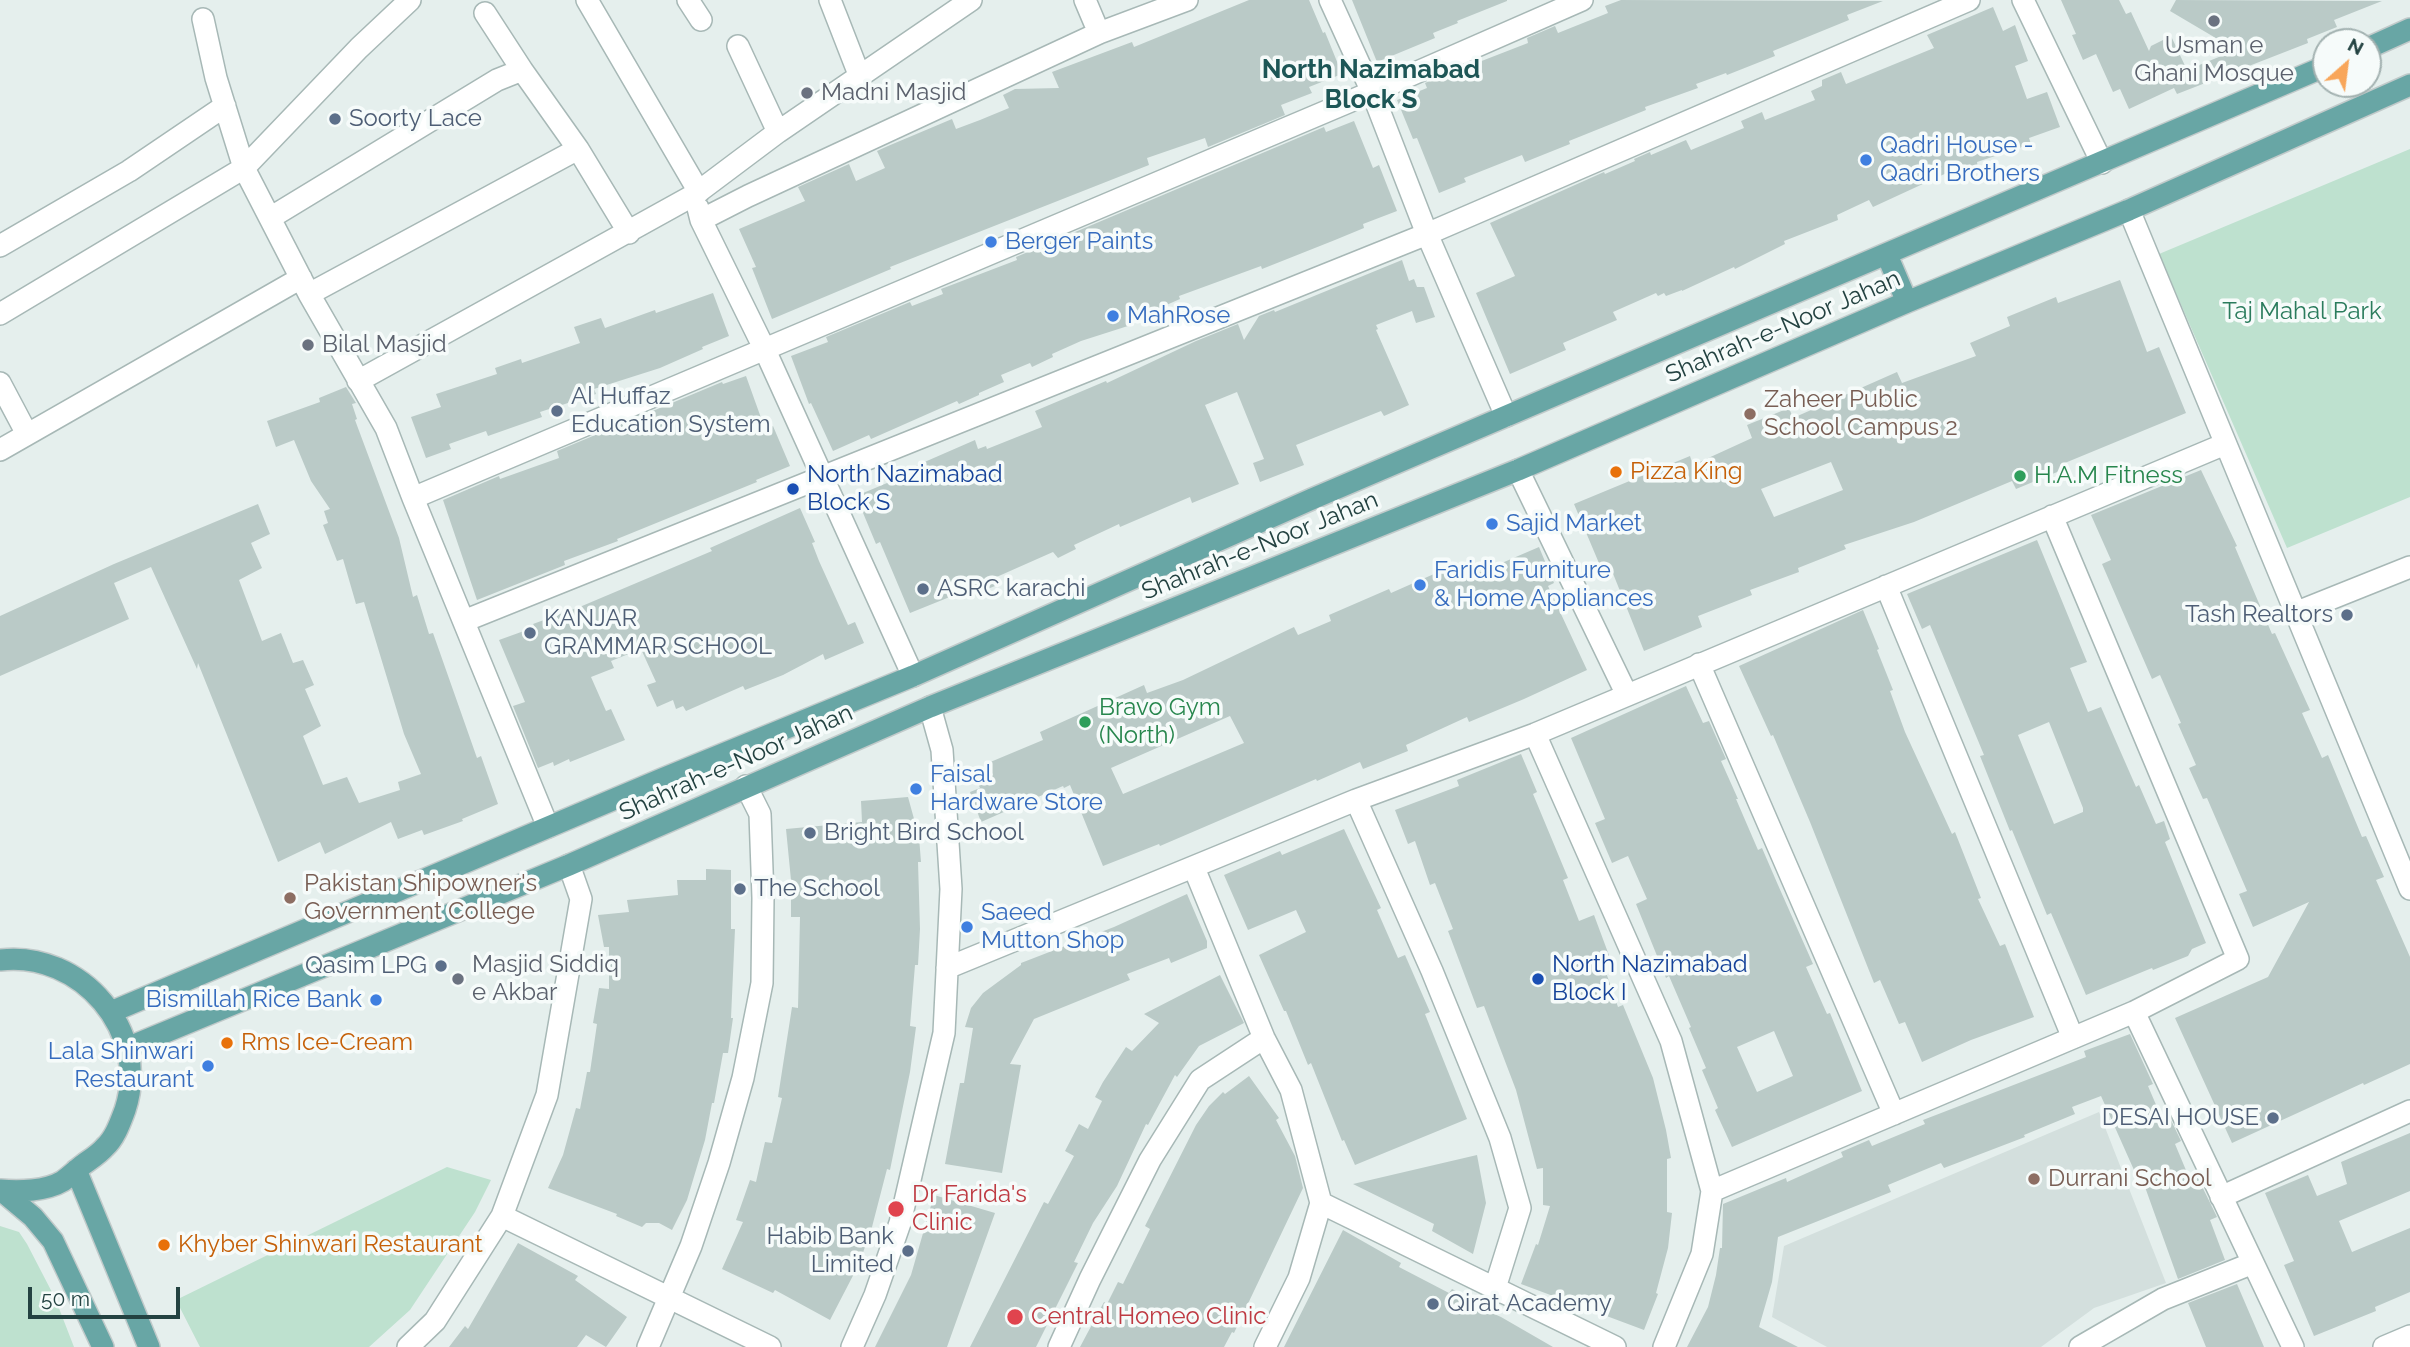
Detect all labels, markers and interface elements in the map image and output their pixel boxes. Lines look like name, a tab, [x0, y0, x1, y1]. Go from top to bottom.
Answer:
marker: Usman e Ghani Mosque	[2206, 13, 2222, 29]
north arrow	[2312, 28, 2382, 98]
place label: Usman e Ghani Mosque	[2134, 32, 2294, 88]
text: N	[2344, 33, 2367, 59]
district label: North Nazimabad Block S	[1262, 54, 1480, 116]
place label: Madni Masjid	[821, 79, 966, 107]
marker: Madni Masjid	[799, 85, 815, 101]
place label: Soorty Lace	[349, 105, 482, 133]
marker: Soorty Lace	[327, 111, 343, 127]
place label: Qadri House - Qadri Brothers	[1880, 132, 2040, 188]
marker: Qadri House - Qadri Brothers	[1858, 152, 1874, 168]
place label: Berger Paints	[1005, 228, 1153, 256]
marker: Berger Paints	[983, 234, 999, 250]
street label: Shahrah-e-Noor Jahan	[1661, 264, 1905, 390]
park label: Taj Mahal Park	[2222, 298, 2382, 326]
place label: MahRose	[1127, 302, 1230, 330]
marker: MahRose	[1105, 308, 1121, 324]
place label: Bilal Masjid	[322, 331, 447, 359]
marker: Bilal Masjid	[300, 337, 316, 353]
place label: Al Huffaz Education System	[571, 383, 771, 439]
place label: Zaheer Public School Campus 2	[1764, 386, 1958, 442]
marker: Al Huffaz Education System	[549, 403, 565, 419]
marker: Zaheer Public School Campus 2	[1742, 406, 1758, 422]
place label: Pizza King	[1630, 458, 1742, 486]
place label: North Nazimabad Block S	[807, 461, 1003, 517]
place label: H.A.M Fitness	[2034, 462, 2183, 490]
marker: Pizza King	[1608, 464, 1624, 480]
marker: H.A.M Fitness	[2012, 468, 2028, 484]
marker: North Nazimabad Block S	[785, 481, 801, 497]
street label: Shahrah-e-Noor Jahan	[1138, 485, 1382, 607]
place label: Sajid Market	[1506, 510, 1642, 538]
marker: Sajid Market	[1484, 516, 1500, 532]
place label: Faridis Furniture & Home Appliances	[1434, 557, 1654, 613]
place label: ASRC karachi	[937, 575, 1085, 603]
marker: Faridis Furniture & Home Appliances	[1412, 577, 1428, 593]
marker: ASRC karachi	[915, 581, 931, 597]
place label: Tash Realtors	[2185, 601, 2333, 629]
place label: KANJAR GRAMMAR SCHOOL	[544, 605, 772, 661]
marker: Tash Realtors	[2339, 607, 2355, 623]
marker: KANJAR GRAMMAR SCHOOL	[522, 625, 538, 641]
place label: Bravo Gym (North)	[1099, 694, 1221, 750]
street label: Shahrah-e-Noor Jahan	[615, 699, 857, 827]
marker: Bravo Gym (North)	[1077, 714, 1093, 730]
place label: Faisal Hardware Store	[930, 761, 1103, 817]
marker: Faisal Hardware Store	[908, 781, 924, 797]
place label: Bright Bird School	[824, 819, 1024, 847]
marker: Bright Bird School	[802, 825, 818, 841]
place label: Pakistan Shipowner's Government College	[304, 870, 537, 926]
place label: The School	[754, 875, 880, 903]
marker: The School	[732, 881, 748, 897]
marker: Pakistan Shipowner's Government College	[282, 890, 298, 906]
place label: Saeed Mutton Shop	[981, 899, 1124, 955]
marker: Saeed Mutton Shop	[959, 919, 975, 935]
place label: Masjid Siddiq e Akbar	[472, 951, 619, 1007]
place label: North Nazimabad Block I	[1552, 951, 1748, 1007]
place label: Qasim LPG	[305, 952, 427, 980]
marker: Qasim LPG	[433, 958, 449, 974]
marker: Masjid Siddiq e Akbar	[450, 971, 466, 987]
marker: North Nazimabad Block I	[1530, 971, 1546, 987]
place label: Bismillah Rice Bank	[146, 986, 362, 1014]
marker: Bismillah Rice Bank	[368, 992, 384, 1008]
place label: Rms Ice-Cream	[241, 1029, 413, 1057]
marker: Rms Ice-Cream	[219, 1035, 235, 1051]
place label: Lala Shinwari Restaurant	[48, 1038, 194, 1094]
marker: Lala Shinwari Restaurant	[200, 1058, 216, 1074]
place label: DESAI HOUSE	[2102, 1104, 2259, 1132]
marker: DESAI HOUSE	[2265, 1110, 2281, 1126]
place label: Durrani School	[2048, 1165, 2211, 1193]
marker: Durrani School	[2026, 1171, 2042, 1187]
place label: Dr Farida's Clinic	[912, 1181, 1027, 1237]
marker: Dr Farida's Clinic	[886, 1199, 906, 1219]
place label: Habib Bank Limited	[767, 1223, 894, 1279]
place label: Khyber Shinwari Restaurant	[178, 1231, 483, 1259]
marker: Khyber Shinwari Restaurant	[156, 1237, 172, 1253]
marker: Habib Bank Limited	[900, 1243, 916, 1259]
scale bar	[32, 1274, 184, 1318]
text: 50 m	[41, 1286, 90, 1311]
place label: Qirat Academy	[1447, 1290, 1612, 1318]
marker: Qirat Academy	[1425, 1296, 1441, 1312]
place label: Central Homeo Clinic	[1031, 1303, 1267, 1331]
marker: Central Homeo Clinic	[1005, 1307, 1025, 1327]

